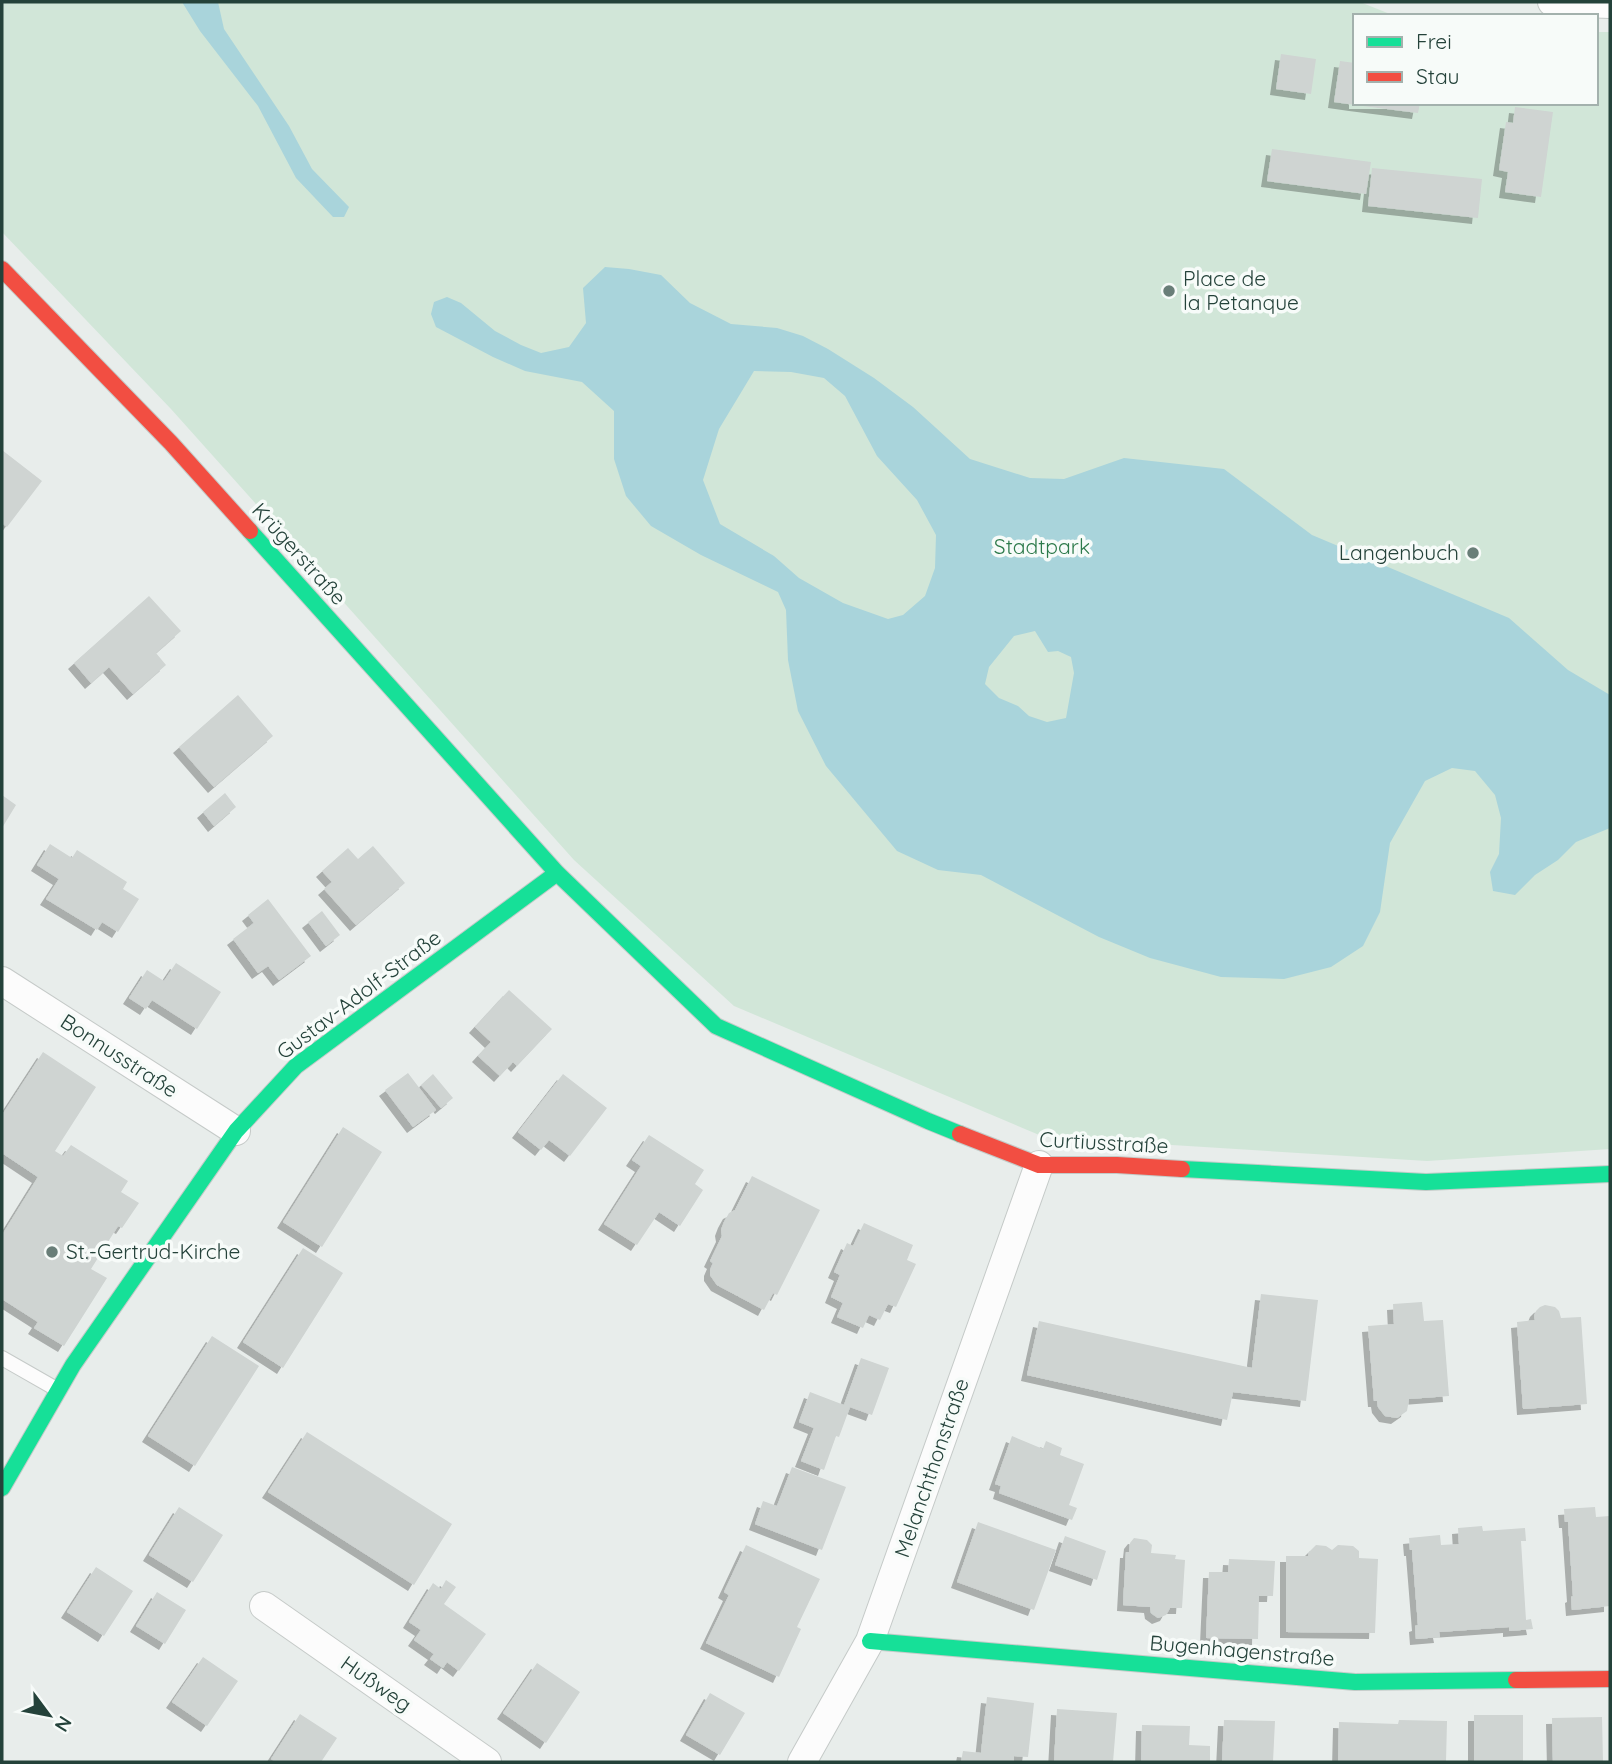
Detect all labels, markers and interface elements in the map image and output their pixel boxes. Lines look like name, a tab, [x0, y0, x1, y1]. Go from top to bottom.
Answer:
legend	[1353, 14, 1598, 105]
text: Frei	[1416, 28, 1452, 54]
text: Stau	[1416, 63, 1459, 89]
place label: Place de la Petanque	[1183, 265, 1299, 315]
marker: Place de la Petanque	[1161, 283, 1177, 299]
street label: Krügerstraße	[247, 497, 352, 610]
park label: Stadtpark	[994, 533, 1090, 559]
place label: Langenbuch	[1339, 539, 1459, 565]
marker: Langenbuch	[1465, 545, 1481, 561]
street label: Gustav-Adolf-Straße	[271, 924, 446, 1064]
street label: Bonnusstraße	[56, 1008, 183, 1103]
street label: Curtiusstraße	[1039, 1126, 1169, 1158]
place label: St.-Gertrud-Kirche	[66, 1238, 241, 1264]
marker: St.-Gertrud-Kirche	[44, 1244, 60, 1260]
street label: Melanchthonstraße	[888, 1375, 974, 1561]
street label: Bugenhagenstraße	[1149, 1629, 1336, 1671]
street label: Hußweg	[336, 1649, 417, 1717]
north arrow	[14, 1680, 84, 1750]
text: N	[50, 1712, 77, 1736]

